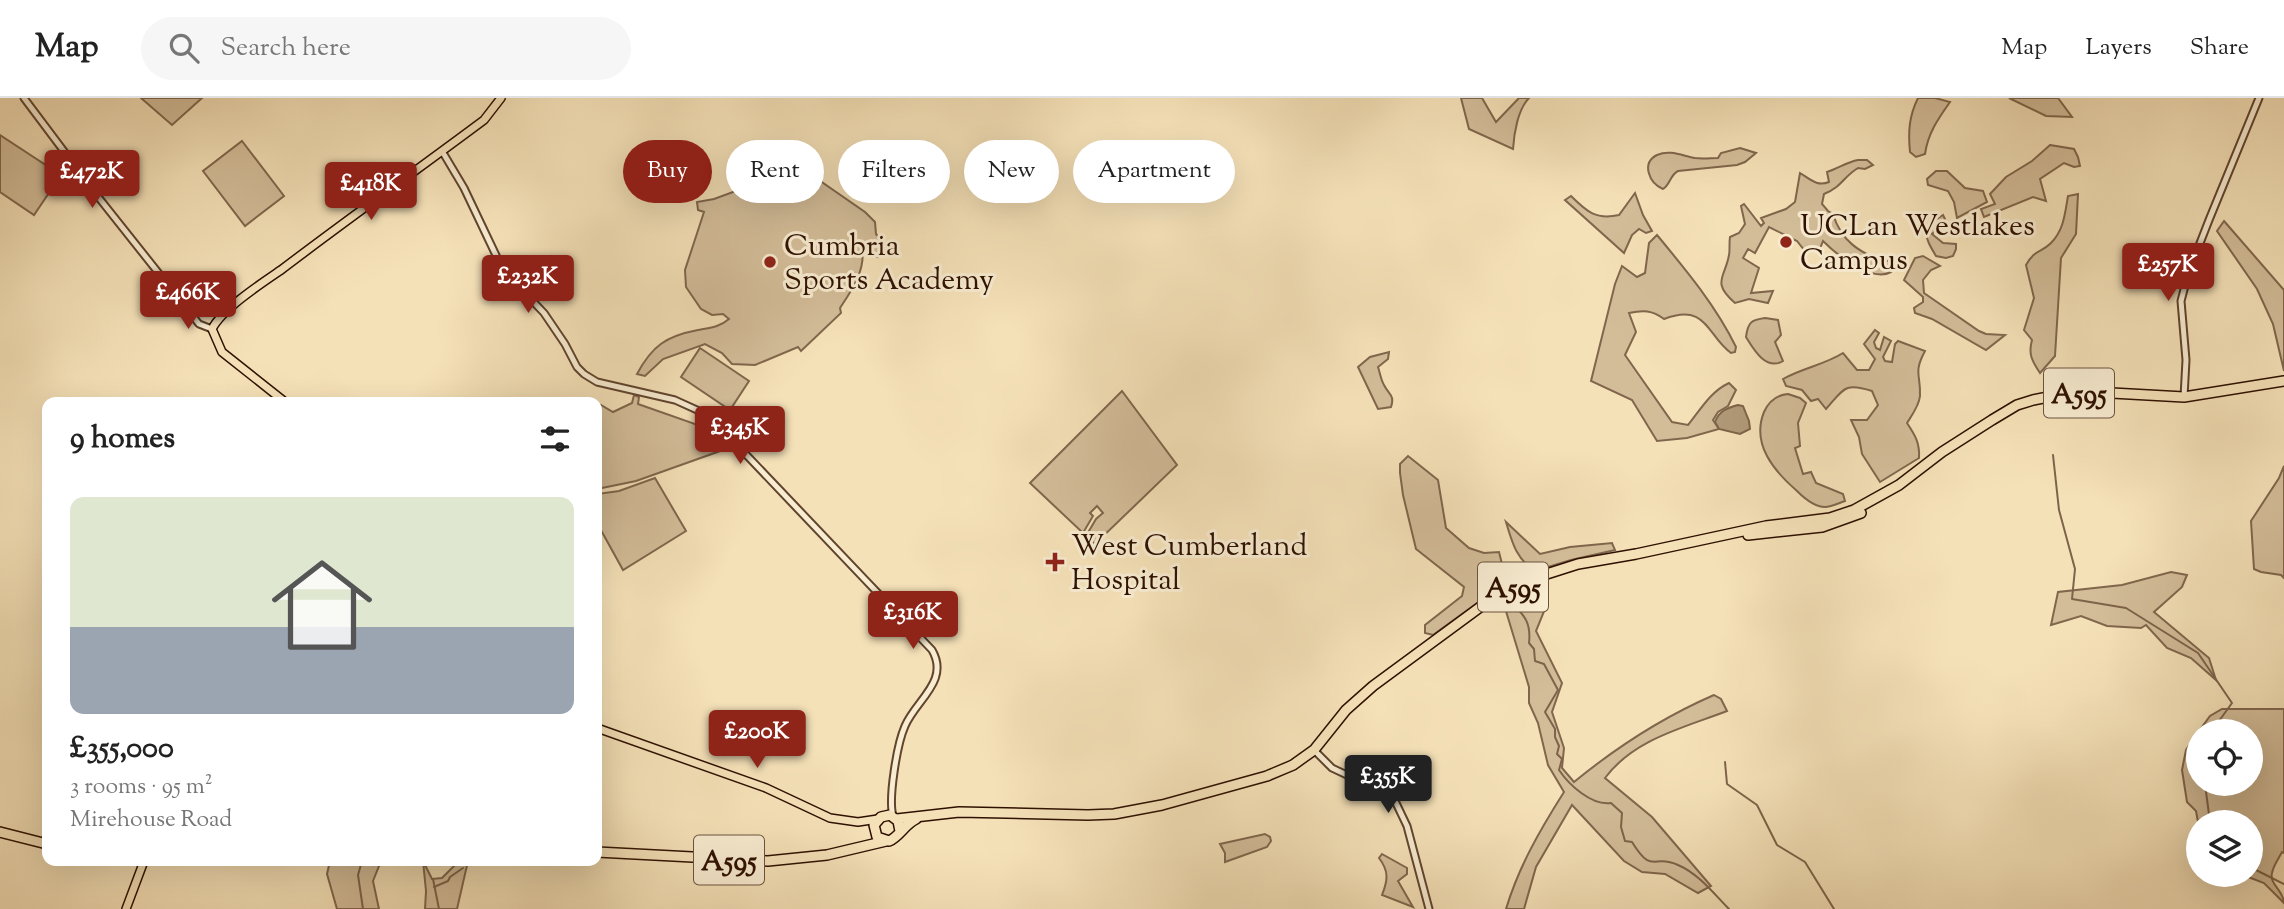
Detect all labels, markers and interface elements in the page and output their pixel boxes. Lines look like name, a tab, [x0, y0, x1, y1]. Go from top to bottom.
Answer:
search box	[141, 17, 631, 80]
text: Map	[35, 24, 99, 72]
icon: search	[165, 29, 203, 67]
text: Search here	[221, 30, 351, 67]
text: Map	[2001, 31, 2047, 65]
text: Layers	[2085, 31, 2152, 65]
text: Share	[2190, 31, 2249, 65]
chip: Buy	[623, 140, 712, 203]
chip: Rent	[726, 140, 824, 203]
chip: Filters	[838, 140, 950, 203]
chip: New	[964, 140, 1059, 203]
chip: Apartment	[1073, 140, 1235, 203]
pin: £472K	[43, 150, 141, 210]
text: £472K	[60, 156, 124, 189]
pin: £418K	[322, 162, 420, 222]
text: £418K	[341, 168, 401, 201]
place label: UCLan Westlakes Campus	[1800, 206, 2035, 283]
place label: Cumbria Sports Academy	[784, 226, 994, 303]
marker: UCLan Westlakes Campus	[1778, 234, 1794, 250]
pin: £257K	[2119, 244, 2217, 303]
text: £257K	[2138, 249, 2198, 282]
marker: Cumbria Sports Academy	[762, 254, 778, 270]
pin: £232K	[479, 256, 577, 315]
text: £232K	[498, 261, 558, 294]
pin: £466K	[139, 272, 237, 331]
text: £466K	[156, 277, 220, 310]
road number: A595	[2044, 368, 2114, 418]
pin: £345K	[691, 406, 789, 466]
text: £345K	[711, 412, 769, 445]
text: 9 homes	[70, 418, 175, 461]
icon: filters	[536, 420, 574, 458]
place label: West Cumberland Hospital	[1071, 526, 1307, 603]
icon: home	[259, 542, 385, 668]
marker: West Cumberland Hospital	[1045, 552, 1065, 572]
road number: A595	[1478, 562, 1548, 612]
pin: £316K	[864, 592, 962, 651]
text: £316K	[884, 597, 942, 630]
pin: £200K	[708, 710, 806, 770]
text: £200K	[725, 716, 789, 749]
map controls	[2186, 719, 2263, 887]
button: locate	[2186, 719, 2263, 796]
text: £355,000	[70, 728, 174, 771]
pin: £355K	[1339, 756, 1437, 815]
text: £355K	[1361, 761, 1415, 794]
text: 3 rooms · 95 m²	[70, 771, 213, 804]
text: Mirehouse Road	[70, 804, 232, 837]
button: layers	[2186, 810, 2263, 887]
road number: A595	[694, 836, 764, 884]

